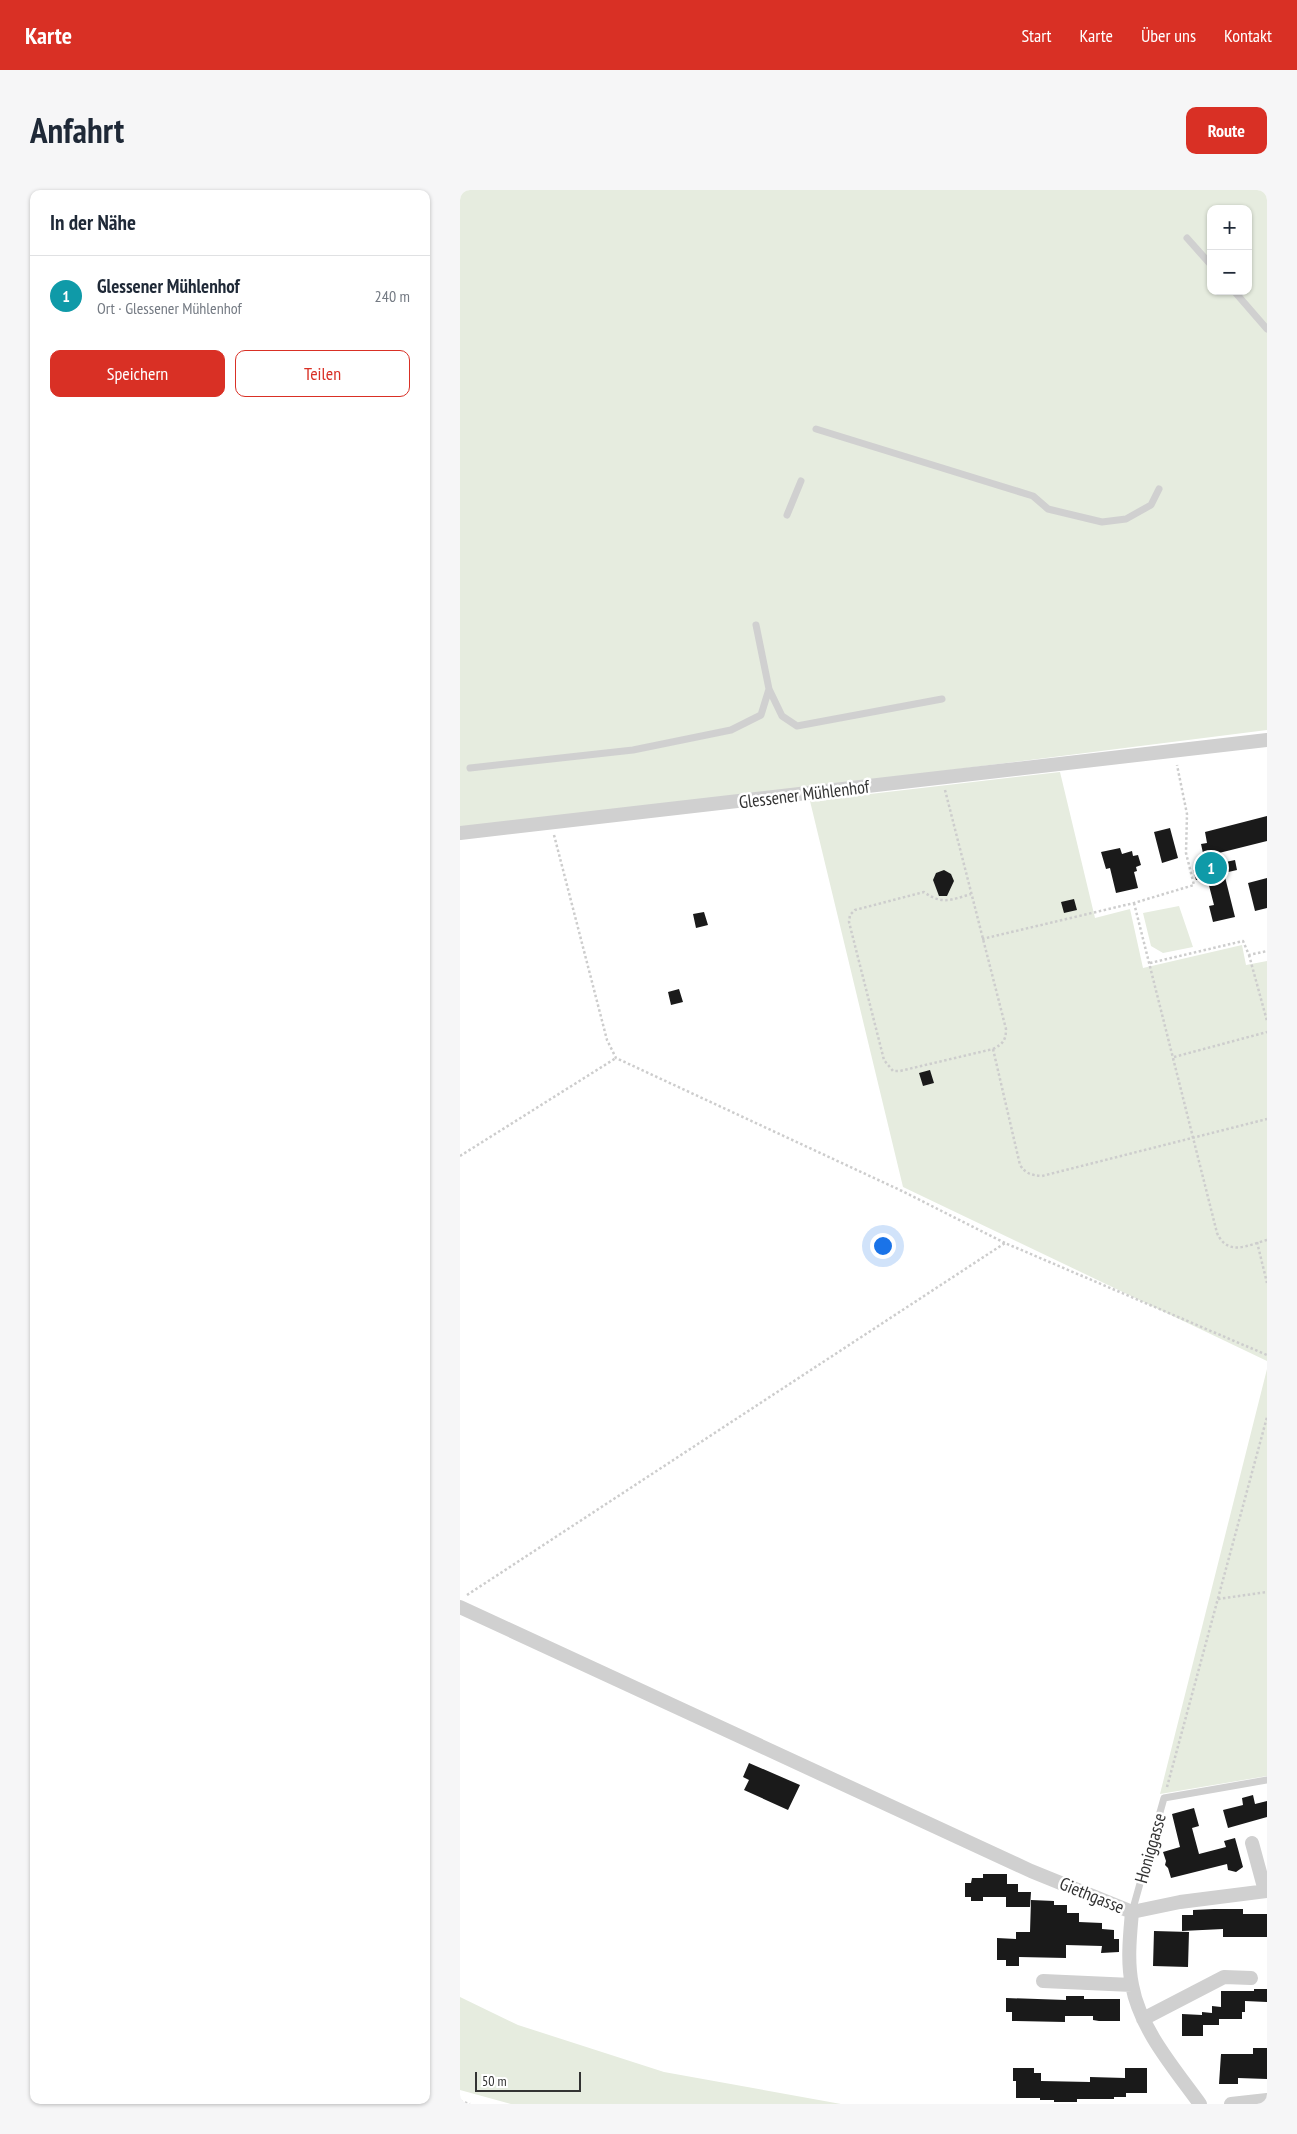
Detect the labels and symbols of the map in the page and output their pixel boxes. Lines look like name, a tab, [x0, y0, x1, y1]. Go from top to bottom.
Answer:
street label: Glessener Mühlenhof	[738, 774, 872, 813]
pin: 1	[1195, 849, 1227, 887]
your location	[870, 1233, 896, 1259]
street label: Honiggasse	[1129, 1810, 1171, 1886]
street label: Giethgasse	[1056, 1872, 1128, 1918]
scale bar	[475, 2069, 581, 2092]

